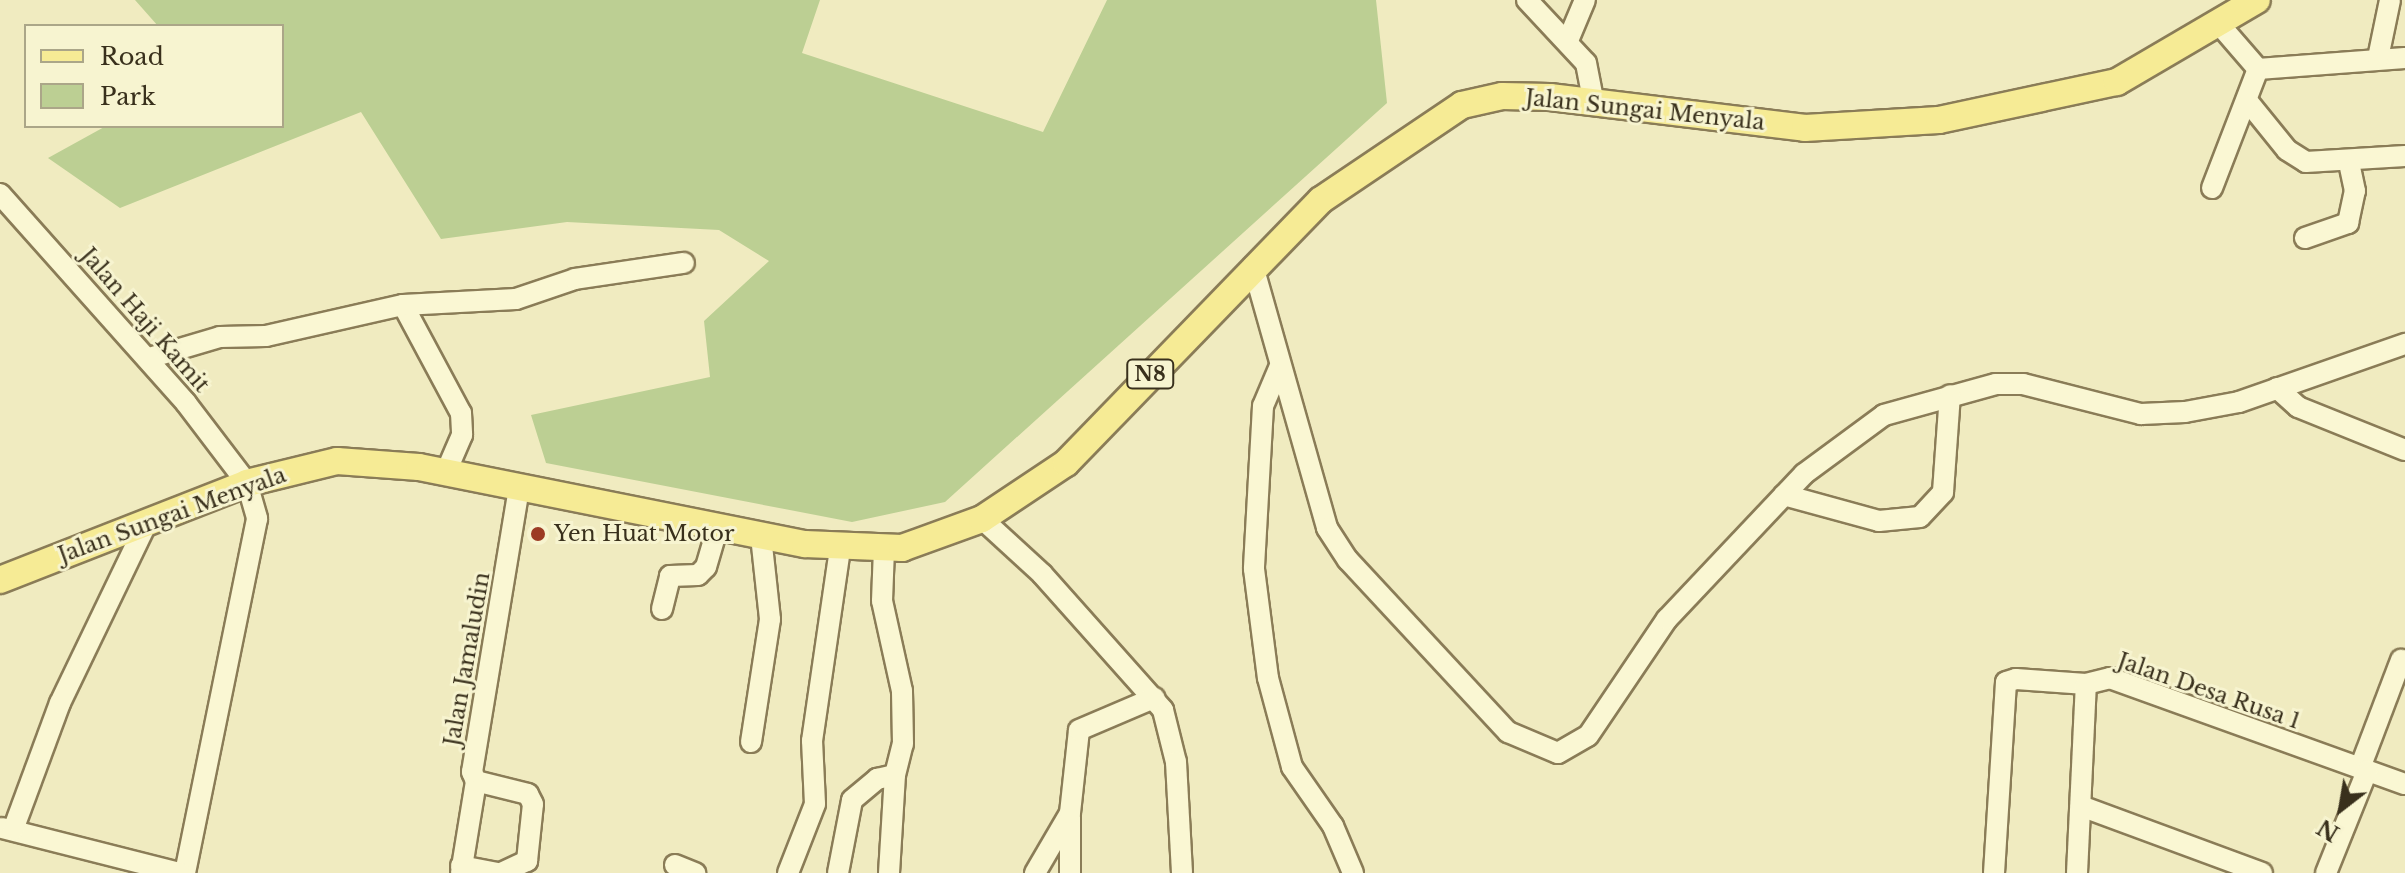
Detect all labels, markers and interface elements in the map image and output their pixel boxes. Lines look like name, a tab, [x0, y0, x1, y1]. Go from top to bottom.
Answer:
legend	[24, 24, 284, 128]
text: Road	[100, 42, 164, 71]
text: Park	[100, 82, 156, 111]
street label: Jalan Sungai Menyala	[1524, 84, 1766, 136]
street label: Jalan Haji Kamit	[75, 242, 215, 398]
road number: N8	[1126, 358, 1174, 390]
street label: Jalan Sungai Menyala	[55, 461, 289, 569]
place label: Yen Huat Motor	[554, 521, 734, 547]
marker: Yen Huat Motor	[529, 525, 547, 543]
street label: Jalan Jamaludin	[439, 570, 495, 748]
street label: Jalan Desa Rusa 1	[2114, 647, 2304, 735]
north arrow	[2301, 769, 2381, 849]
text: N	[2313, 813, 2344, 847]

